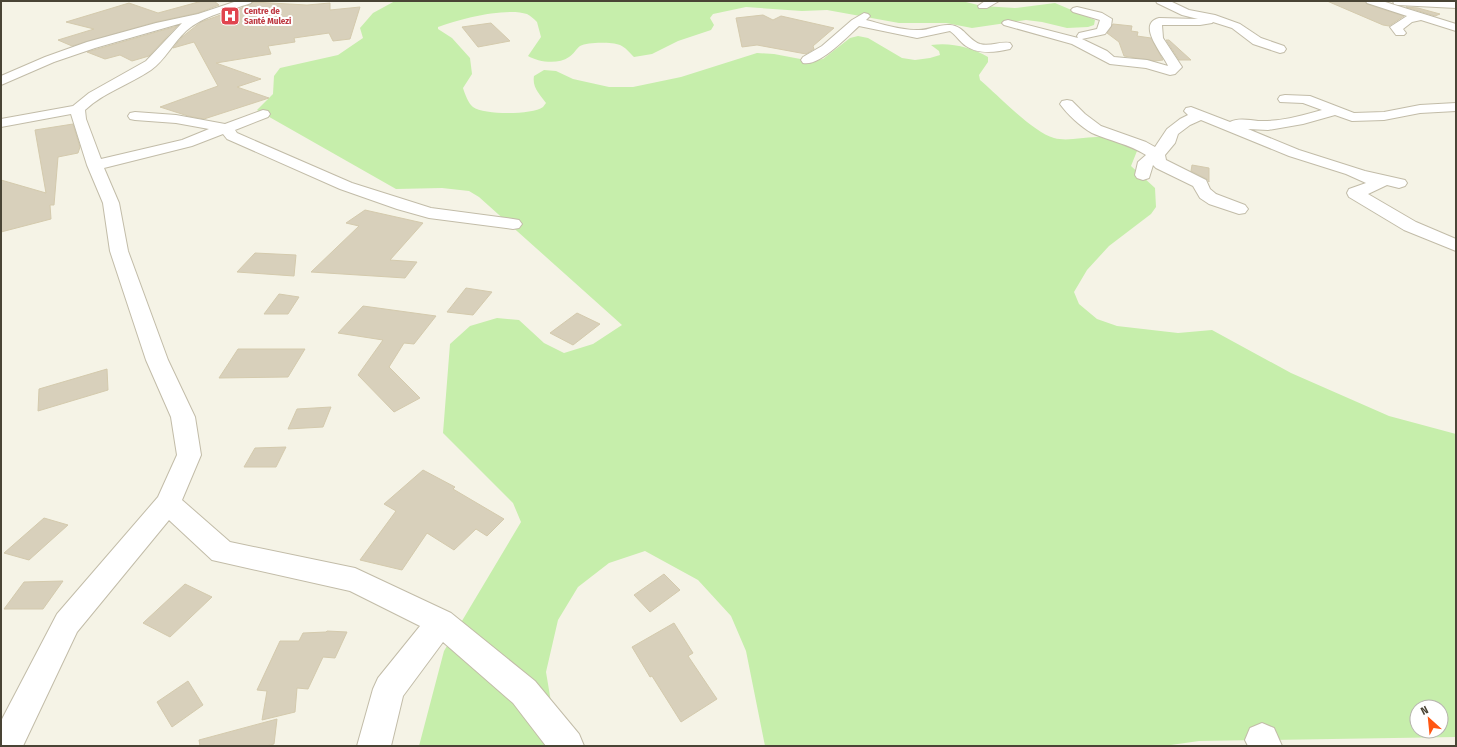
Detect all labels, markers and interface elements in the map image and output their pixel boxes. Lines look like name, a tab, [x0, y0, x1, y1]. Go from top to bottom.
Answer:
hospital icon: Centre de Santé Mulezi	[219, 5, 241, 27]
place label: Centre de Santé Mulezi	[244, 6, 291, 26]
north arrow	[1409, 699, 1449, 739]
text: N	[1419, 703, 1431, 718]

